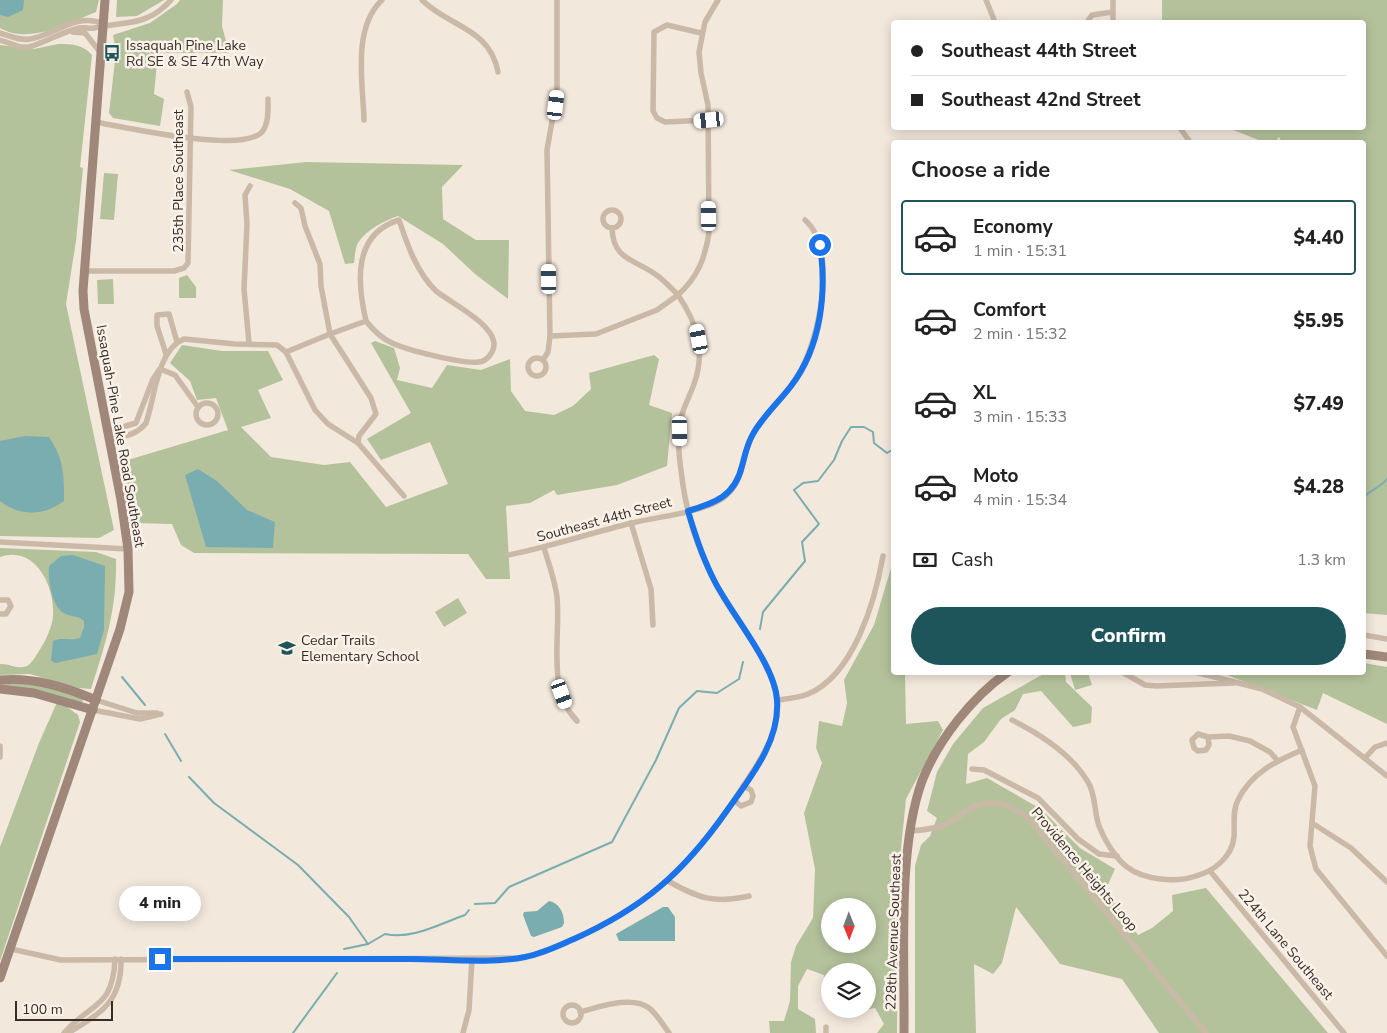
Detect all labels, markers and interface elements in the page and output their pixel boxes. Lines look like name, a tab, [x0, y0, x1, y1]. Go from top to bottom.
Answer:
place label: Issaquah Pine Lake Rd SE & SE 47th Way	[126, 36, 264, 71]
text: Southeast 44th Street	[941, 38, 1136, 64]
bus stop icon: Issaquah Pine Lake Rd SE & SE 47th Way	[102, 43, 122, 63]
text: Southeast 42nd Street	[941, 87, 1140, 113]
car	[546, 89, 565, 121]
street label: 235th Place Southeast	[169, 109, 188, 253]
car	[693, 111, 724, 129]
text: Choose a ride	[911, 155, 1050, 185]
car	[701, 201, 716, 231]
text: Economy	[973, 214, 1053, 240]
icon: car	[913, 215, 958, 260]
text: $4.40	[1293, 225, 1344, 251]
route start	[809, 234, 831, 256]
text: 1 min · 15:31	[973, 240, 1067, 262]
car	[541, 264, 556, 294]
text: Comfort	[973, 297, 1046, 323]
icon: car	[913, 298, 958, 343]
text: $5.95	[1293, 308, 1344, 334]
street label: Issaquah-Pine Lake Road Southeast	[92, 323, 149, 549]
car	[688, 323, 709, 355]
text: 2 min · 15:32	[973, 323, 1067, 345]
text: XL	[973, 380, 996, 406]
icon: car	[913, 381, 958, 426]
text: $7.49	[1293, 391, 1344, 417]
text: 3 min · 15:33	[973, 406, 1067, 428]
car	[672, 416, 687, 446]
text: Moto	[973, 463, 1019, 489]
icon: car	[913, 464, 958, 509]
text: $4.28	[1293, 474, 1344, 500]
text: 4 min · 15:34	[973, 489, 1067, 511]
street label: Southeast 44th Street	[535, 492, 674, 547]
icon: cash	[911, 546, 939, 574]
text: Cash	[951, 547, 993, 573]
text: 1.3 km	[1297, 549, 1346, 571]
button: Confirm	[911, 607, 1346, 665]
place label: Cedar Trails Elementary School	[301, 631, 420, 666]
school or university icon: Cedar Trails Elementary School	[277, 638, 297, 658]
car	[549, 677, 574, 711]
street label: Providence Heights Loop	[1027, 803, 1142, 935]
street label: 228th Avenue Southeast	[881, 853, 906, 1011]
street label: 224th Lane Southeast	[1234, 885, 1338, 1004]
callout: 4 min	[119, 886, 201, 922]
text: 4 min	[139, 892, 181, 914]
north arrow	[821, 898, 876, 952]
map controls	[821, 898, 876, 1018]
route end	[149, 948, 171, 970]
button: layers	[821, 963, 876, 1018]
scale bar	[15, 998, 112, 1021]
text: 100 m	[22, 1000, 63, 1019]

